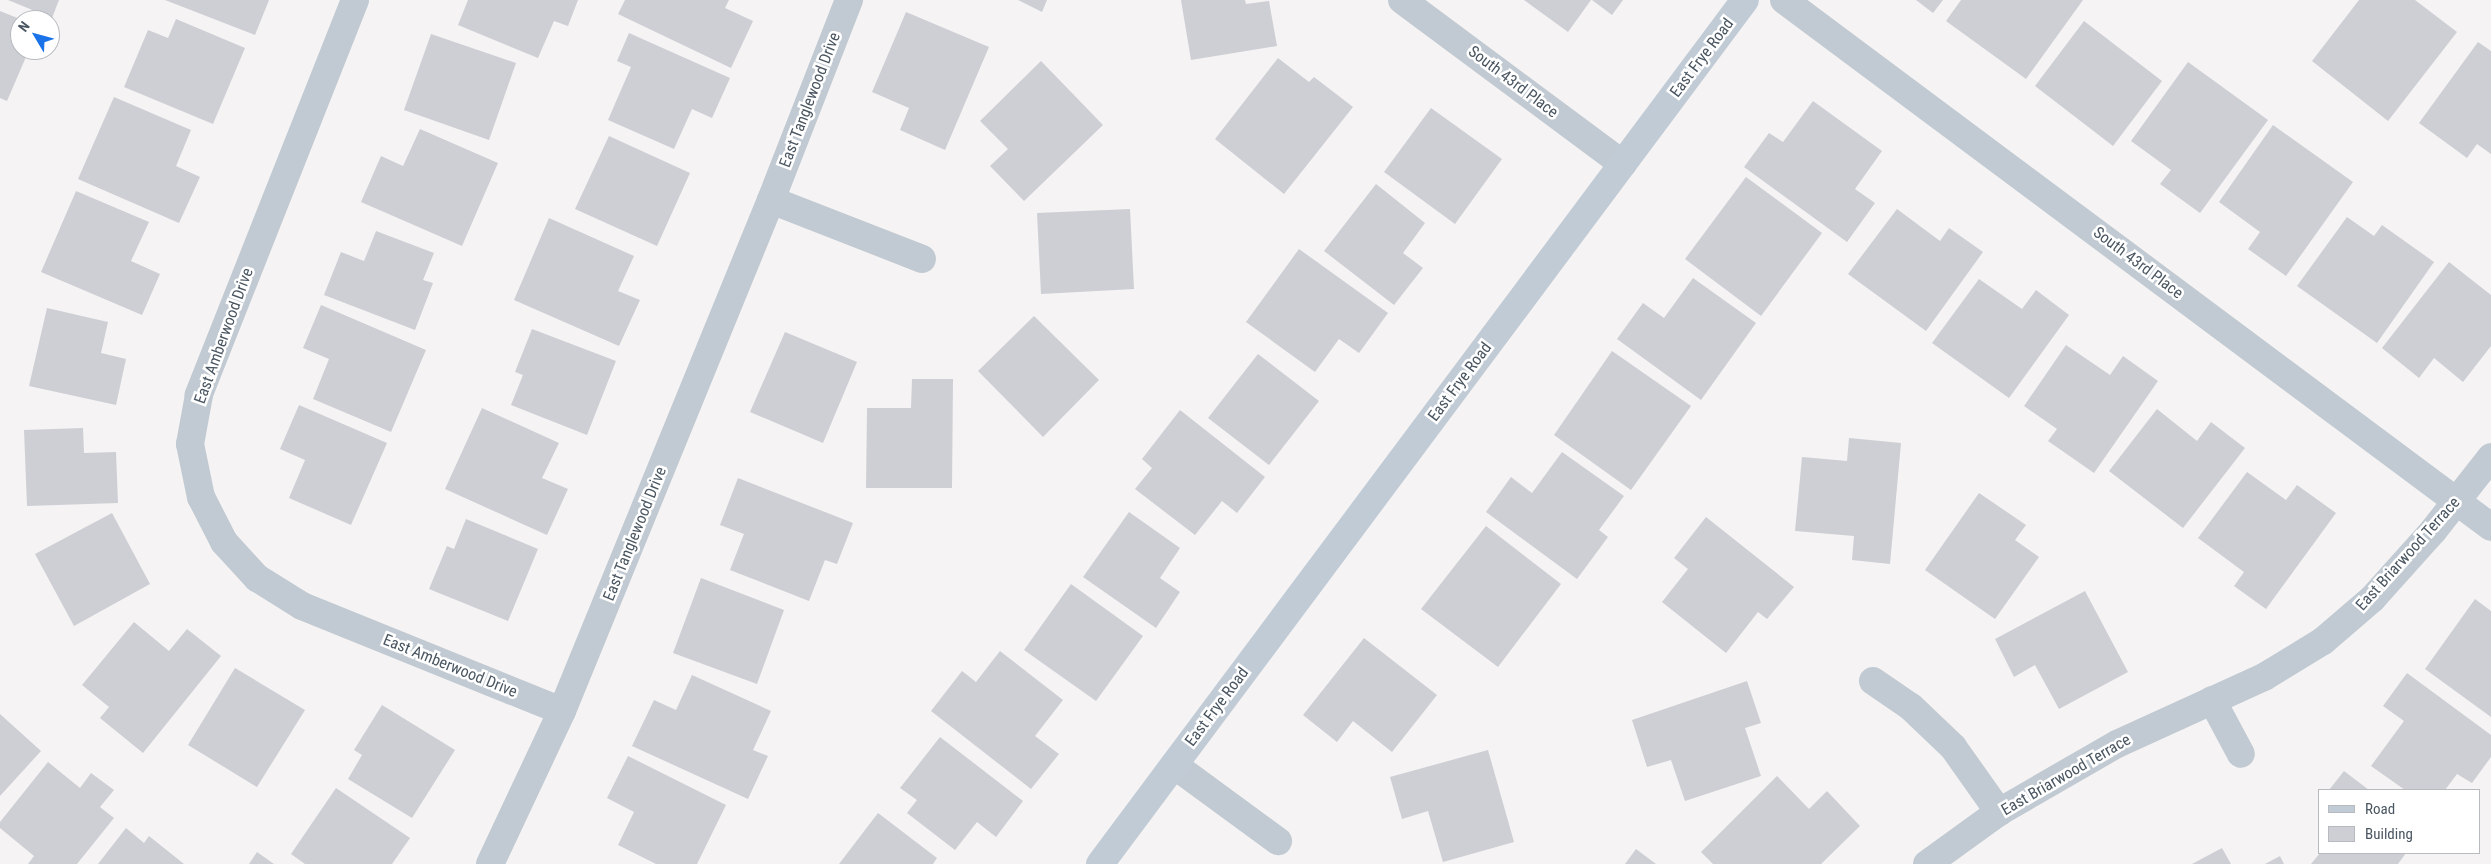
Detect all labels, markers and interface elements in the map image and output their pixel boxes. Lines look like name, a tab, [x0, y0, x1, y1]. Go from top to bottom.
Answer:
north arrow	[10, 10, 60, 60]
street label: East Frye Road	[1666, 15, 1738, 101]
text: N	[15, 18, 33, 35]
street label: East Tanglewood Drive	[775, 30, 845, 170]
street label: South 43rd Place	[1464, 42, 1562, 122]
street label: South 43rd Place	[2089, 223, 2187, 303]
street label: East Amberwood Drive	[191, 266, 257, 406]
street label: East Frye Road	[1424, 339, 1496, 425]
street label: East Tanglewood Drive	[599, 464, 671, 604]
street label: East Briarwood Terrace	[2352, 493, 2464, 615]
street label: East Amberwood Drive	[380, 630, 520, 702]
street label: East Frye Road	[1181, 664, 1253, 750]
street label: East Briarwood Terrace	[1998, 730, 2134, 820]
legend	[2318, 789, 2481, 854]
text: Road	[2365, 800, 2395, 818]
text: Building	[2365, 825, 2413, 843]

